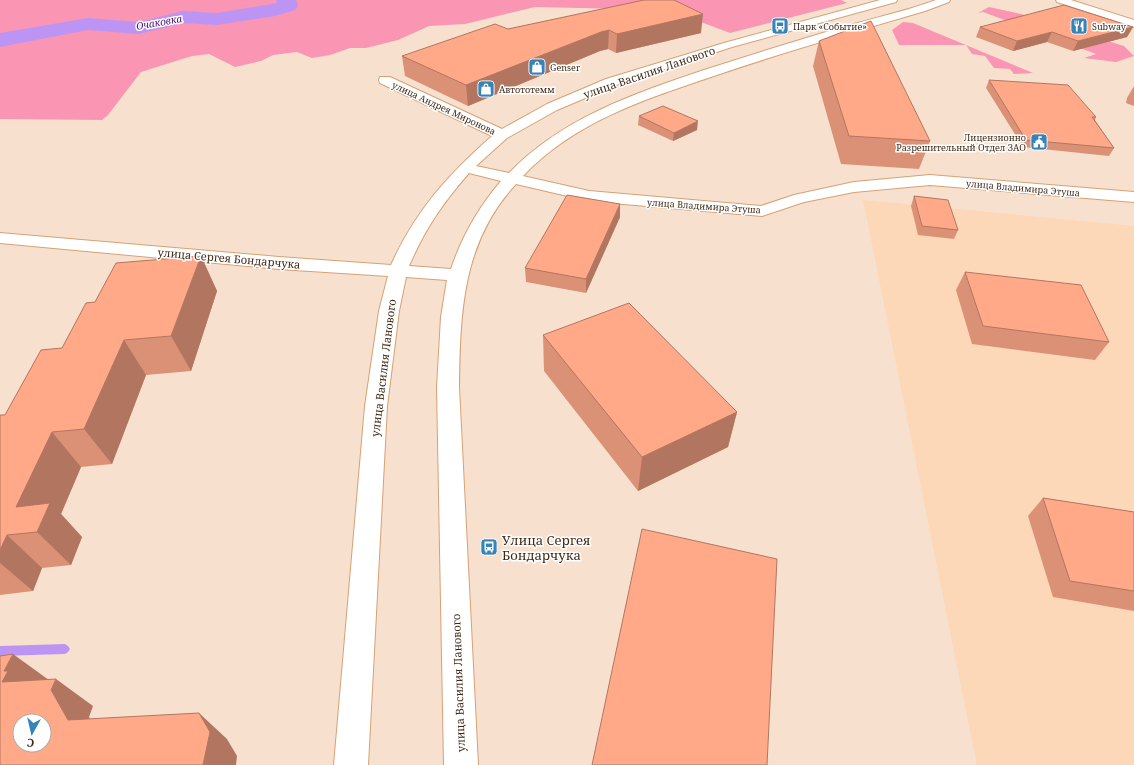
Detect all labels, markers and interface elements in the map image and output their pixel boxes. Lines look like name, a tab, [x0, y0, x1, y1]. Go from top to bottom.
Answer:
water label: Очаковка	[135, 11, 183, 33]
bus stop icon: Парк «Событие»	[770, 16, 790, 36]
restaurant icon: Subway	[1069, 16, 1089, 36]
place label: Парк «Событие»	[793, 20, 867, 33]
place label: Subway	[1092, 20, 1127, 33]
street label: улица Василия Ланового	[581, 42, 717, 102]
shop icon: Genser	[527, 57, 547, 77]
place label: Genser	[550, 61, 581, 74]
street label: улица Андрея Миронова	[390, 78, 498, 138]
shop icon: Автототемм	[476, 79, 496, 99]
place label: Автототемм	[499, 83, 555, 96]
place label: Лицензионно Разрешительный Отдел ЗАО	[896, 131, 1026, 154]
public building icon: Лицензионно Разрешительный Отдел ЗАО	[1029, 132, 1049, 152]
street label: улица Владимира Этуша	[966, 177, 1080, 199]
street label: улица Владимира Этуша	[647, 196, 761, 216]
street label: улица Сергея Бондарчука	[157, 244, 301, 272]
street label: улица Василия Ланового	[367, 298, 399, 438]
place label: Улица Сергея Бондарчука	[502, 531, 590, 564]
bus stop icon: Улица Сергея Бондарчука	[479, 537, 499, 557]
street label: улица Василия Ланового	[448, 614, 468, 752]
north arrow	[12, 713, 52, 753]
text: С	[26, 735, 35, 751]

